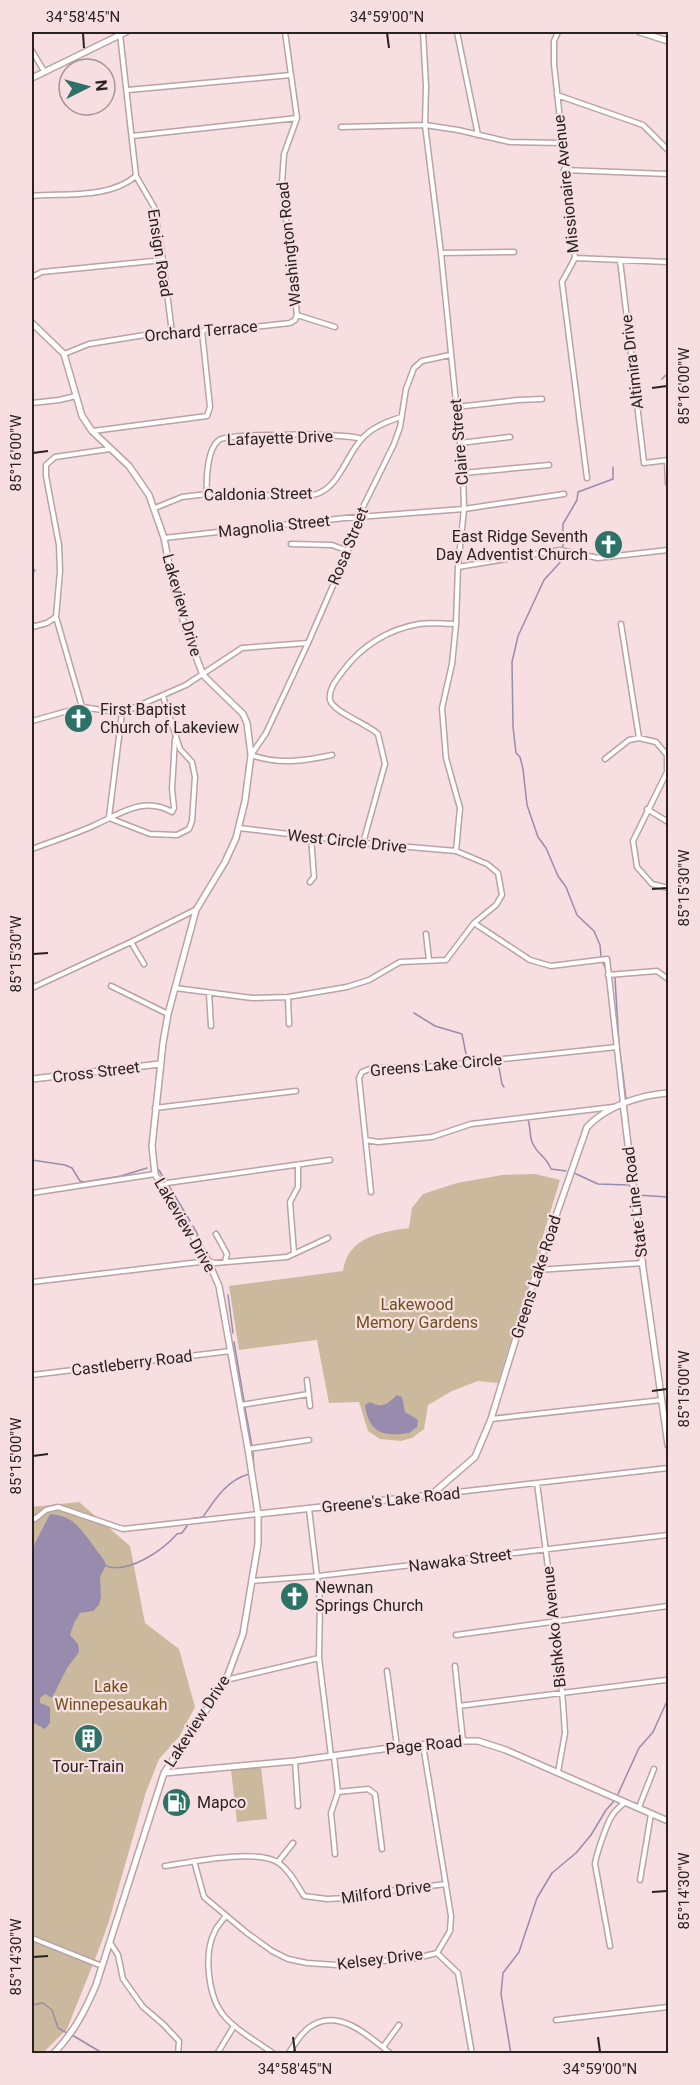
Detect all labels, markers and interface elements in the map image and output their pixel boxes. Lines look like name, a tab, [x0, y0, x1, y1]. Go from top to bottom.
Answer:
text: 34°58'45"N	[46, 8, 120, 26]
text: 34°59'00"N	[350, 8, 424, 26]
north arrow	[57, 57, 117, 117]
text: N	[91, 79, 111, 92]
street label: Missionaire Avenue	[549, 114, 583, 254]
street label: Washington Road	[273, 181, 305, 307]
street label: Ensign Road	[144, 208, 176, 298]
street label: Altimira Drive	[617, 314, 647, 410]
street label: Orchard Terrace	[144, 317, 258, 345]
text: 85°16'00"W	[675, 348, 693, 424]
street label: Claire Street	[446, 398, 472, 486]
text: 85°16'00"W	[7, 415, 25, 491]
street label: Lafayette Drive	[227, 427, 333, 449]
street label: Caldonia Street	[203, 484, 313, 504]
street label: Rosa Street	[324, 504, 372, 588]
street label: Magnolia Street	[217, 511, 331, 541]
place label: East Ridge Seventh Day Adventist Church	[436, 527, 588, 564]
church icon: East Ridge Seventh Day Adventist Church	[593, 529, 625, 561]
street label: Lakeview Drive	[158, 552, 206, 658]
place label: First Baptist Church of Lakeview	[100, 700, 239, 737]
church icon: First Baptist Church of Lakeview	[63, 702, 95, 734]
street label: West Circle Drive	[286, 825, 408, 857]
text: 85°15'30"W	[675, 850, 693, 926]
text: 85°15'30"W	[7, 916, 25, 992]
street label: Greens Lake Circle	[369, 1050, 503, 1080]
street label: Cross Street	[51, 1057, 141, 1087]
street label: State Line Road	[619, 1145, 651, 1259]
street label: Lakeview Drive	[150, 1174, 220, 1276]
street label: Greens Lake Road	[507, 1213, 565, 1341]
park label: Lakewood Memory Gardens	[356, 1295, 478, 1332]
street label: Castleberry Road	[70, 1346, 194, 1380]
text: 85°15'00"W	[675, 1351, 693, 1427]
text: 85°15'00"W	[7, 1418, 25, 1494]
street label: Greene's Lake Road	[321, 1483, 461, 1517]
street label: Nawaka Street	[407, 1544, 513, 1576]
street label: Bishkoko Avenue	[538, 1565, 570, 1689]
place label: Newnan Springs Church	[315, 1578, 423, 1615]
church icon: Newnan Springs Church	[278, 1580, 310, 1612]
street label: Lakeview Drive	[160, 1671, 234, 1771]
park label: Lake Winnepesaukah	[54, 1677, 168, 1714]
building icon: Tour-Train	[72, 1722, 104, 1754]
street label: Page Road	[385, 1732, 463, 1758]
place label: Tour-Train	[52, 1757, 124, 1776]
fuel station icon: Mapco	[160, 1786, 192, 1818]
place label: Mapco	[197, 1793, 246, 1812]
text: 85°14'30"W	[675, 1853, 693, 1929]
street label: Milford Drive	[340, 1876, 432, 1908]
text: 85°14'30"W	[7, 1919, 25, 1995]
street label: Kelsey Drive	[336, 1944, 424, 1974]
text: 34°58'45"N	[258, 2060, 332, 2078]
text: 34°59'00"N	[563, 2060, 637, 2078]

